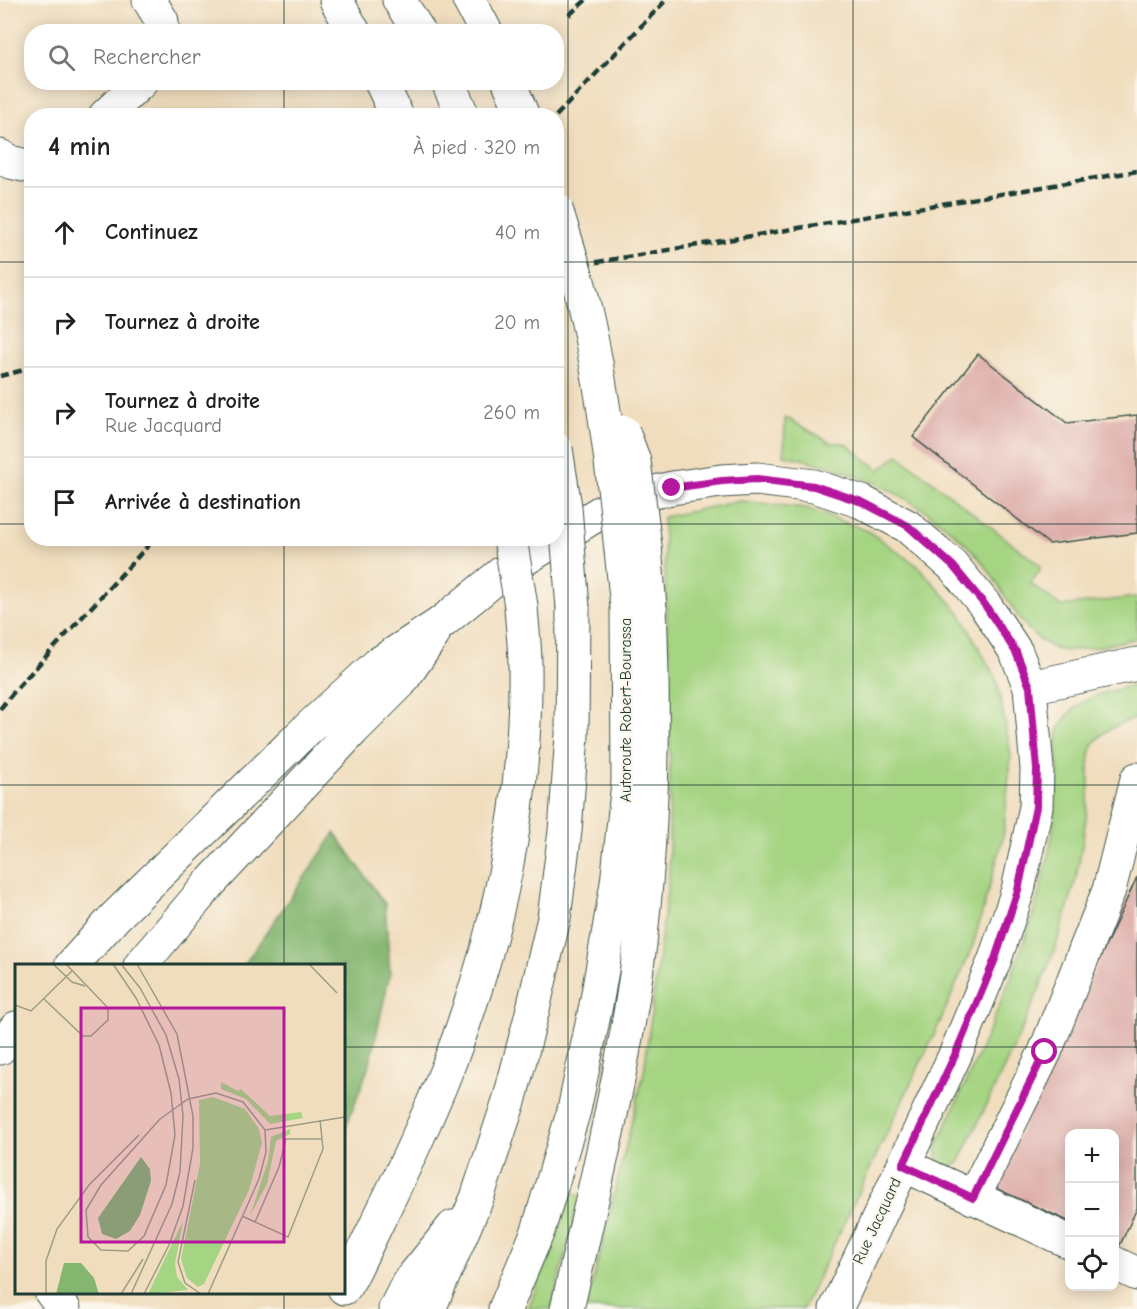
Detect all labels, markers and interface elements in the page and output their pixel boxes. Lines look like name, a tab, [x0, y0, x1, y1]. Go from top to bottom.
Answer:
search box	[24, 24, 564, 90]
icon: search	[45, 41, 78, 74]
text: Rechercher	[93, 44, 201, 70]
text: 4 min	[48, 132, 111, 162]
text: À pied · 320 m	[413, 136, 540, 159]
icon: ahead	[48, 216, 81, 249]
text: Continuez	[105, 219, 198, 245]
text: 40 m	[495, 221, 540, 244]
icon: right	[48, 306, 81, 339]
text: Tournez à droite	[105, 309, 260, 335]
text: 20 m	[494, 311, 540, 334]
text: Tournez à droite	[105, 388, 260, 414]
icon: right	[48, 396, 81, 429]
text: 260 m	[483, 401, 540, 424]
text: Rue Jacquard	[105, 414, 222, 437]
route end	[658, 474, 684, 500]
icon: arrive	[48, 486, 81, 519]
text: Arrivée à destination	[105, 489, 301, 515]
street label: Autoroute Robert-Bourassa	[617, 618, 635, 802]
inset map	[15, 964, 345, 1294]
route start	[1031, 1038, 1057, 1064]
map controls	[1065, 1129, 1119, 1291]
button: +	[1065, 1129, 1119, 1183]
street label: Rue Jacquard	[849, 1175, 905, 1267]
button: −	[1065, 1183, 1119, 1237]
button: locate	[1065, 1237, 1119, 1291]

